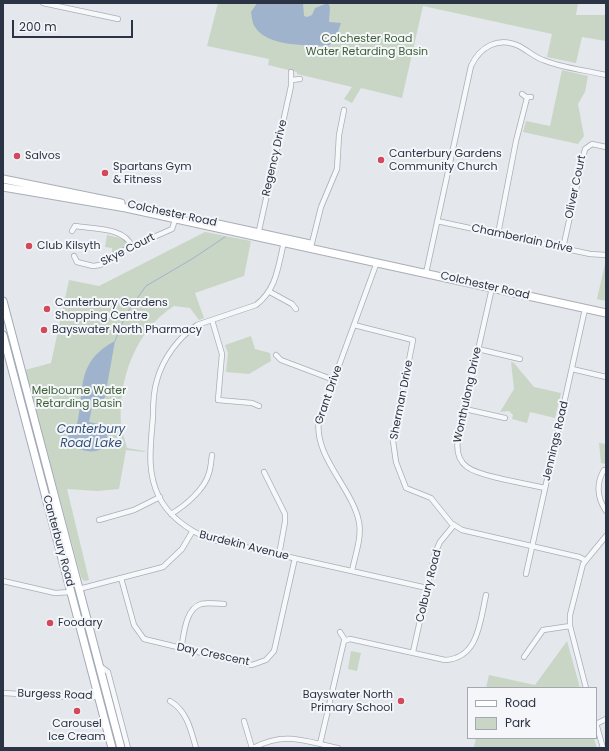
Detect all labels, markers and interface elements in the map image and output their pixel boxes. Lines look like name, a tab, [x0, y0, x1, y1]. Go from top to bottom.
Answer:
scale bar	[14, 12, 135, 38]
text: 200 m	[19, 18, 57, 35]
park label: Colchester Road Water Retarding Basin	[306, 32, 428, 58]
street label: Regency Drive	[260, 118, 290, 198]
place label: Canterbury Gardens Community Church	[389, 147, 502, 173]
place label: Salvos	[25, 149, 61, 163]
marker: Salvos	[12, 151, 22, 161]
street label: Oliver Court	[563, 154, 589, 220]
marker: Canterbury Gardens Community Church	[376, 155, 386, 165]
place label: Spartans Gym & Fitness	[113, 160, 192, 186]
marker: Spartans Gym & Fitness	[100, 168, 110, 178]
street label: Colchester Road	[126, 198, 218, 230]
street label: Chamberlain Drive	[470, 222, 574, 256]
street label: Skye Court	[99, 231, 157, 269]
place label: Club Kilsyth	[37, 239, 101, 253]
marker: Club Kilsyth	[24, 241, 34, 251]
street label: Colchester Road	[439, 269, 531, 303]
place label: Canterbury Gardens Shopping Centre	[55, 296, 168, 322]
marker: Canterbury Gardens Shopping Centre	[42, 304, 52, 314]
place label: Bayswater North Pharmacy	[52, 323, 202, 337]
marker: Bayswater North Pharmacy	[39, 325, 49, 335]
street label: Wonthulong Drive	[451, 346, 485, 444]
street label: Sherman Drive	[388, 359, 416, 441]
street label: Grant Drive	[313, 364, 345, 426]
park label: Melbourne Water Retarding Basin	[32, 384, 126, 410]
street label: Jennings Road	[540, 400, 572, 482]
water label: Canterbury Road Lake	[57, 423, 125, 451]
street label: Canterbury Road	[39, 494, 77, 588]
street label: Burdekin Avenue	[198, 528, 290, 564]
street label: Colbury Road	[414, 548, 444, 624]
place label: Foodary	[58, 616, 103, 630]
marker: Foodary	[45, 618, 55, 628]
street label: Day Crescent	[175, 641, 251, 669]
street label: Burgess Road	[17, 687, 93, 703]
legend	[467, 687, 597, 739]
place label: Bayswater North Primary School	[303, 688, 393, 714]
text: Road	[505, 694, 536, 711]
marker: Bayswater North Primary School	[396, 696, 406, 706]
marker: Carousel Ice Cream	[72, 706, 82, 716]
text: Park	[505, 714, 531, 731]
place label: Carousel Ice Cream	[48, 717, 106, 743]

